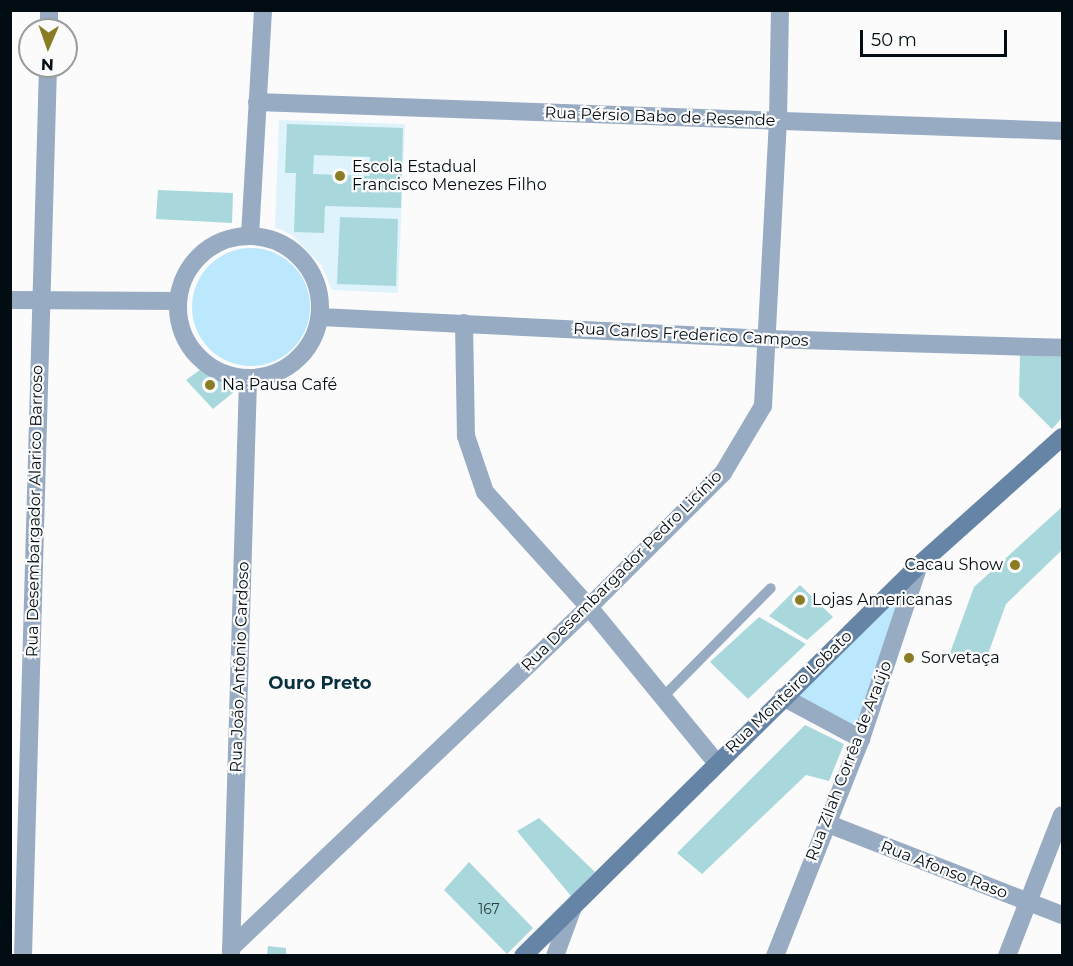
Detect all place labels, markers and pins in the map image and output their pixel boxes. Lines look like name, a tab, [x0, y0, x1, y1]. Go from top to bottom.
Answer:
place label: Escola Estadual Francisco Menezes Filho	[352, 157, 547, 195]
marker: Escola Estadual Francisco Menezes Filho	[333, 169, 347, 183]
place label: Na Pausa Café	[222, 375, 337, 395]
marker: Na Pausa Café	[203, 378, 217, 392]
place label: Cacau Show	[904, 555, 1003, 575]
marker: Cacau Show	[1008, 558, 1022, 572]
place label: Lojas Americanas	[812, 590, 952, 610]
marker: Lojas Americanas	[793, 593, 807, 607]
place label: Sorvetaça	[921, 648, 1000, 668]
marker: Sorvetaça	[902, 651, 916, 665]

